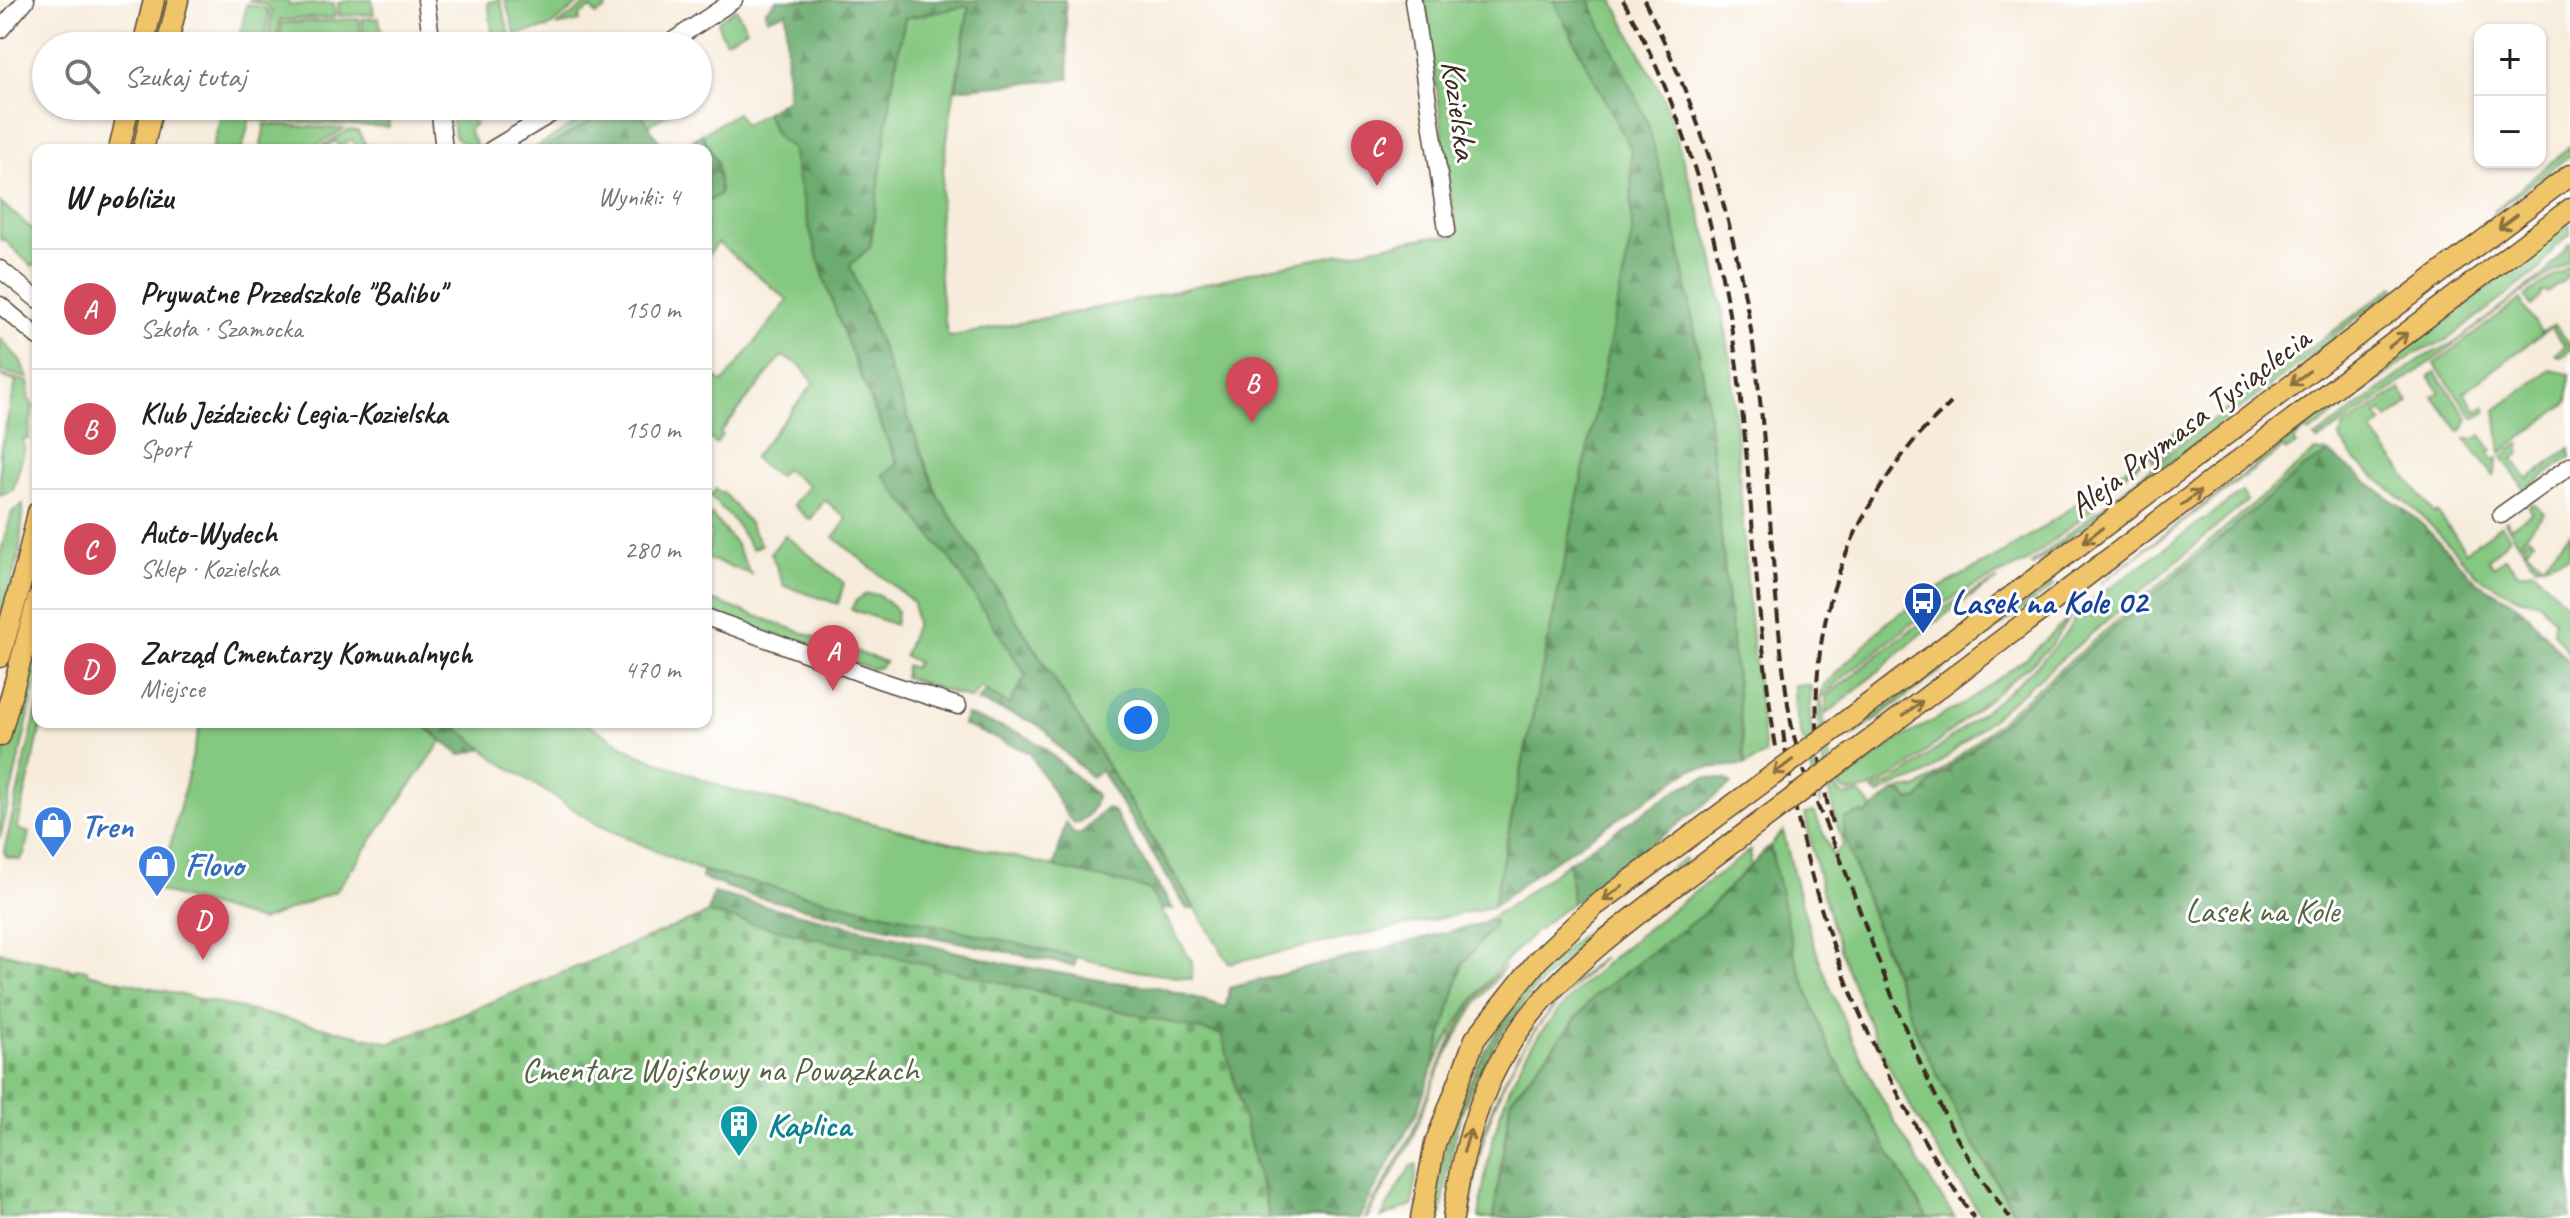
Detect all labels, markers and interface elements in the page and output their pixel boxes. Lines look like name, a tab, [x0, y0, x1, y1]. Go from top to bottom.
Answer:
map controls	[2474, 24, 2546, 168]
button: +	[2474, 24, 2546, 96]
search box	[32, 32, 712, 120]
icon: search	[60, 54, 104, 98]
text: Szukaj tutaj	[124, 57, 246, 95]
street label: Kozielska	[1432, 58, 1489, 165]
button: −	[2474, 96, 2546, 168]
pin: C	[1351, 120, 1403, 186]
text: W pobliżu	[64, 175, 173, 218]
text: Wyniki: 4	[598, 180, 680, 213]
one-way arrow	[2498, 213, 2519, 230]
text: Prywatne Przedszkole "Balibu"	[140, 274, 445, 312]
text: A	[83, 293, 97, 326]
text: 150 m	[624, 293, 680, 326]
text: Szkoła · Szamocka	[140, 312, 302, 345]
street label: Aleja Prymasa Tysiąclecia	[2060, 315, 2321, 527]
one-way arrow	[2387, 332, 2408, 349]
pin: B	[1226, 357, 1278, 423]
one-way arrow	[2290, 370, 2311, 387]
text: Klub Jeździecki Legia-Kozielska	[140, 394, 447, 432]
text: B	[83, 413, 97, 446]
text: 150 m	[624, 413, 680, 446]
text: Sport	[140, 432, 190, 465]
one-way arrow	[2180, 490, 2201, 507]
text: Auto-Wydech	[140, 514, 277, 552]
one-way arrow	[2082, 526, 2104, 543]
text: C	[84, 533, 96, 566]
text: 280 m	[624, 533, 680, 566]
text: Sklep · Kozielska	[140, 552, 279, 585]
bus stop icon: Lasek na Kole 02	[1902, 580, 1944, 635]
place label: Lasek na Kole 02	[1951, 580, 2150, 623]
pin: A	[807, 625, 859, 691]
text: Zarząd Cmentarzy Komunalnych	[140, 634, 472, 672]
text: D	[82, 653, 98, 686]
text: 470 m	[624, 653, 680, 686]
text: Miejsce	[140, 672, 205, 705]
one-way arrow	[1901, 699, 1923, 716]
your location	[1118, 700, 1158, 740]
one-way arrow	[1773, 759, 1794, 776]
shop icon: Tren	[32, 804, 74, 859]
place label: Tren	[81, 804, 134, 847]
shop icon: Flovo	[136, 843, 178, 898]
place label: Flovo	[185, 843, 247, 886]
one-way arrow	[1603, 884, 1624, 901]
park label: Lasek na Kole	[2185, 889, 2341, 932]
pin: D	[177, 894, 229, 960]
park label: Cmentarz Wojskowy na Powązkach	[521, 1048, 921, 1091]
building icon: Kaplica	[718, 1103, 760, 1158]
place label: Kaplica	[767, 1103, 854, 1146]
one-way arrow	[1460, 1129, 1475, 1155]

